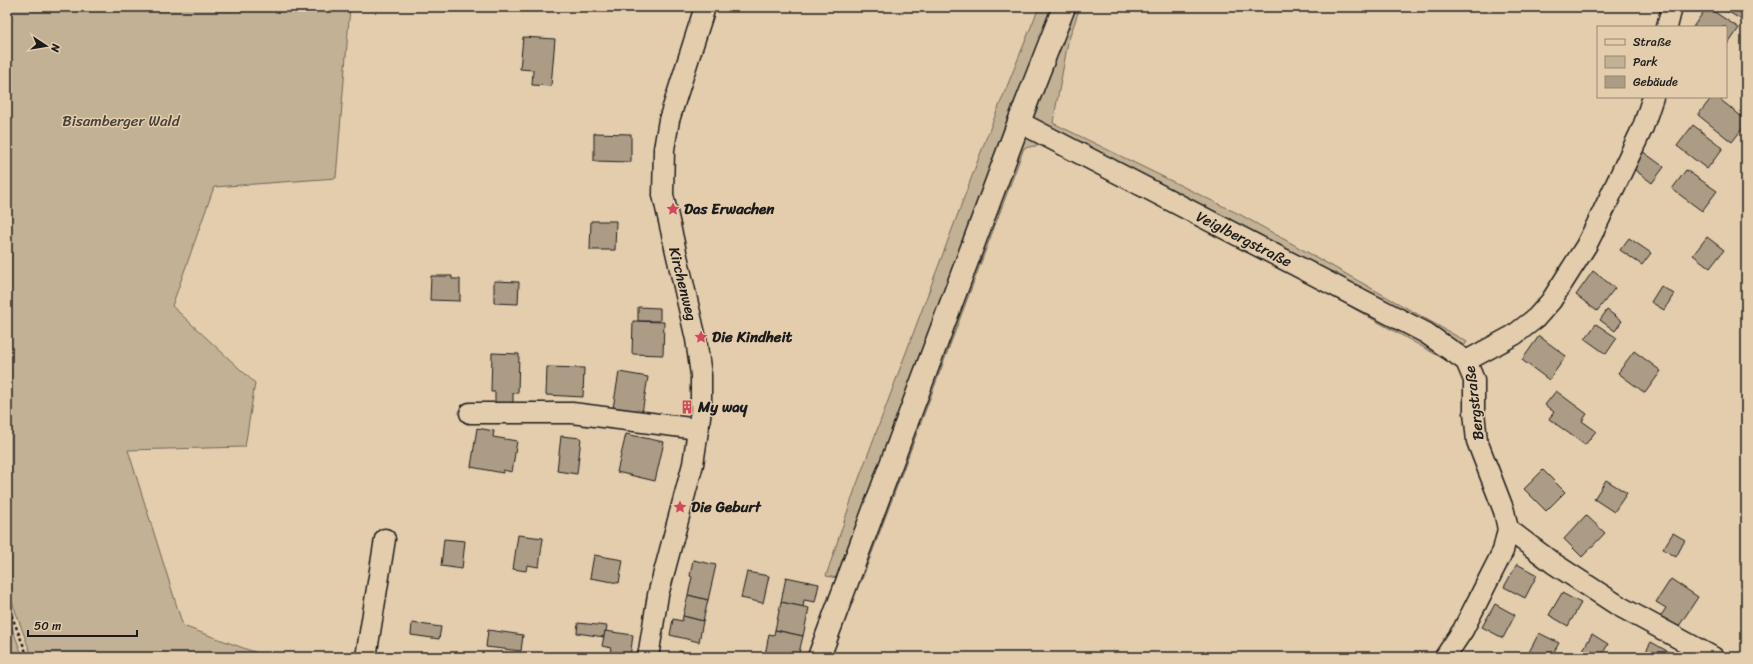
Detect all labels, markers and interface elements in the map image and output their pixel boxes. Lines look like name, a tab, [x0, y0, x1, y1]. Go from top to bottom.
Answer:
north arrow	[26, 26, 66, 66]
legend	[1597, 26, 1727, 98]
text: Straße	[1633, 31, 1671, 53]
text: N	[45, 41, 66, 54]
text: Park	[1633, 51, 1658, 73]
text: Gebäude	[1633, 71, 1678, 93]
park label: Bisamberger Wald	[62, 108, 181, 134]
place label: Das Erwachen	[684, 196, 775, 222]
place icon: Das Erwachen	[665, 201, 681, 217]
street label: Veiglbergstraße	[1191, 204, 1297, 275]
street label: Kirchenweg	[661, 244, 705, 324]
place label: Die Kindheit	[712, 324, 793, 350]
place icon: Die Kindheit	[693, 329, 709, 345]
street label: Bergstraße	[1457, 364, 1491, 442]
place label: My way	[697, 394, 748, 420]
building icon: My way	[679, 399, 695, 415]
place label: Die Geburt	[691, 494, 762, 520]
place icon: Die Geburt	[672, 499, 688, 515]
scale bar	[28, 612, 137, 638]
text: 50 m	[34, 615, 61, 637]

